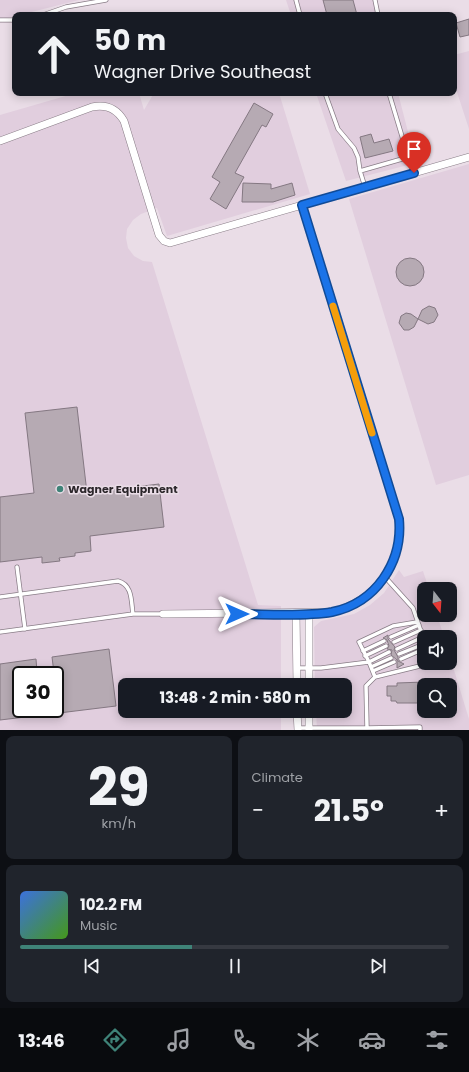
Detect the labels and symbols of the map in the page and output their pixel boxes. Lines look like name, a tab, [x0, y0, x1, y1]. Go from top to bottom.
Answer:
pin	[397, 132, 431, 173]
place label: Wagner Equipment	[68, 481, 178, 497]
marker: Wagner Equipment	[55, 484, 65, 494]
north arrow	[417, 582, 457, 622]
position arrow	[216, 593, 258, 635]
speed limit sign: 30	[12, 666, 64, 718]

